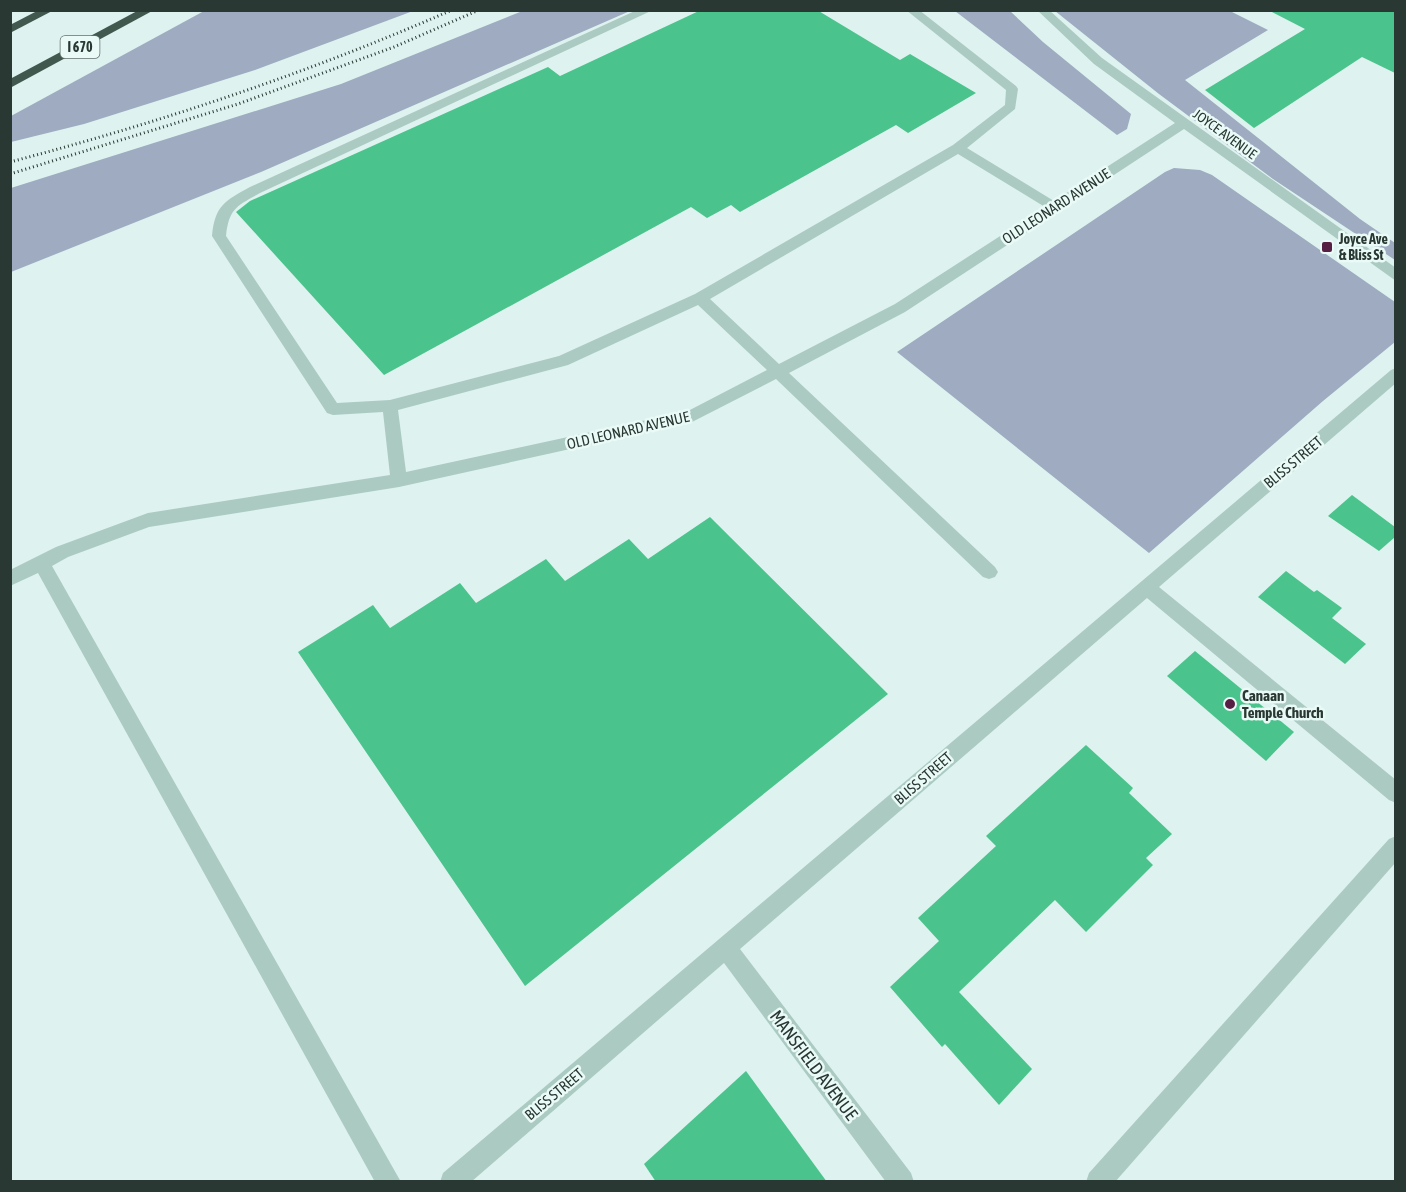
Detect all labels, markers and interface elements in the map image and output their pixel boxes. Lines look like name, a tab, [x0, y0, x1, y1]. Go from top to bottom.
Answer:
road number: I 670	[60, 36, 100, 58]
street label: JOYCE AVENUE	[1190, 106, 1260, 162]
street label: OLD LEONARD AVENUE	[999, 164, 1114, 247]
place label: Joyce Ave & Bliss St	[1338, 231, 1388, 263]
marker: Joyce Ave & Bliss St	[1320, 240, 1334, 254]
street label: OLD LEONARD AVENUE	[565, 408, 691, 452]
street label: BLISS STREET	[1260, 432, 1326, 491]
place label: Canaan Temple Church	[1242, 687, 1324, 721]
marker: Canaan Temple Church	[1223, 697, 1237, 711]
street label: BLISS STREET	[891, 748, 956, 808]
street label: MANSFIELD AVENUE	[766, 1006, 862, 1124]
street label: BLISS STREET	[521, 1064, 587, 1123]

